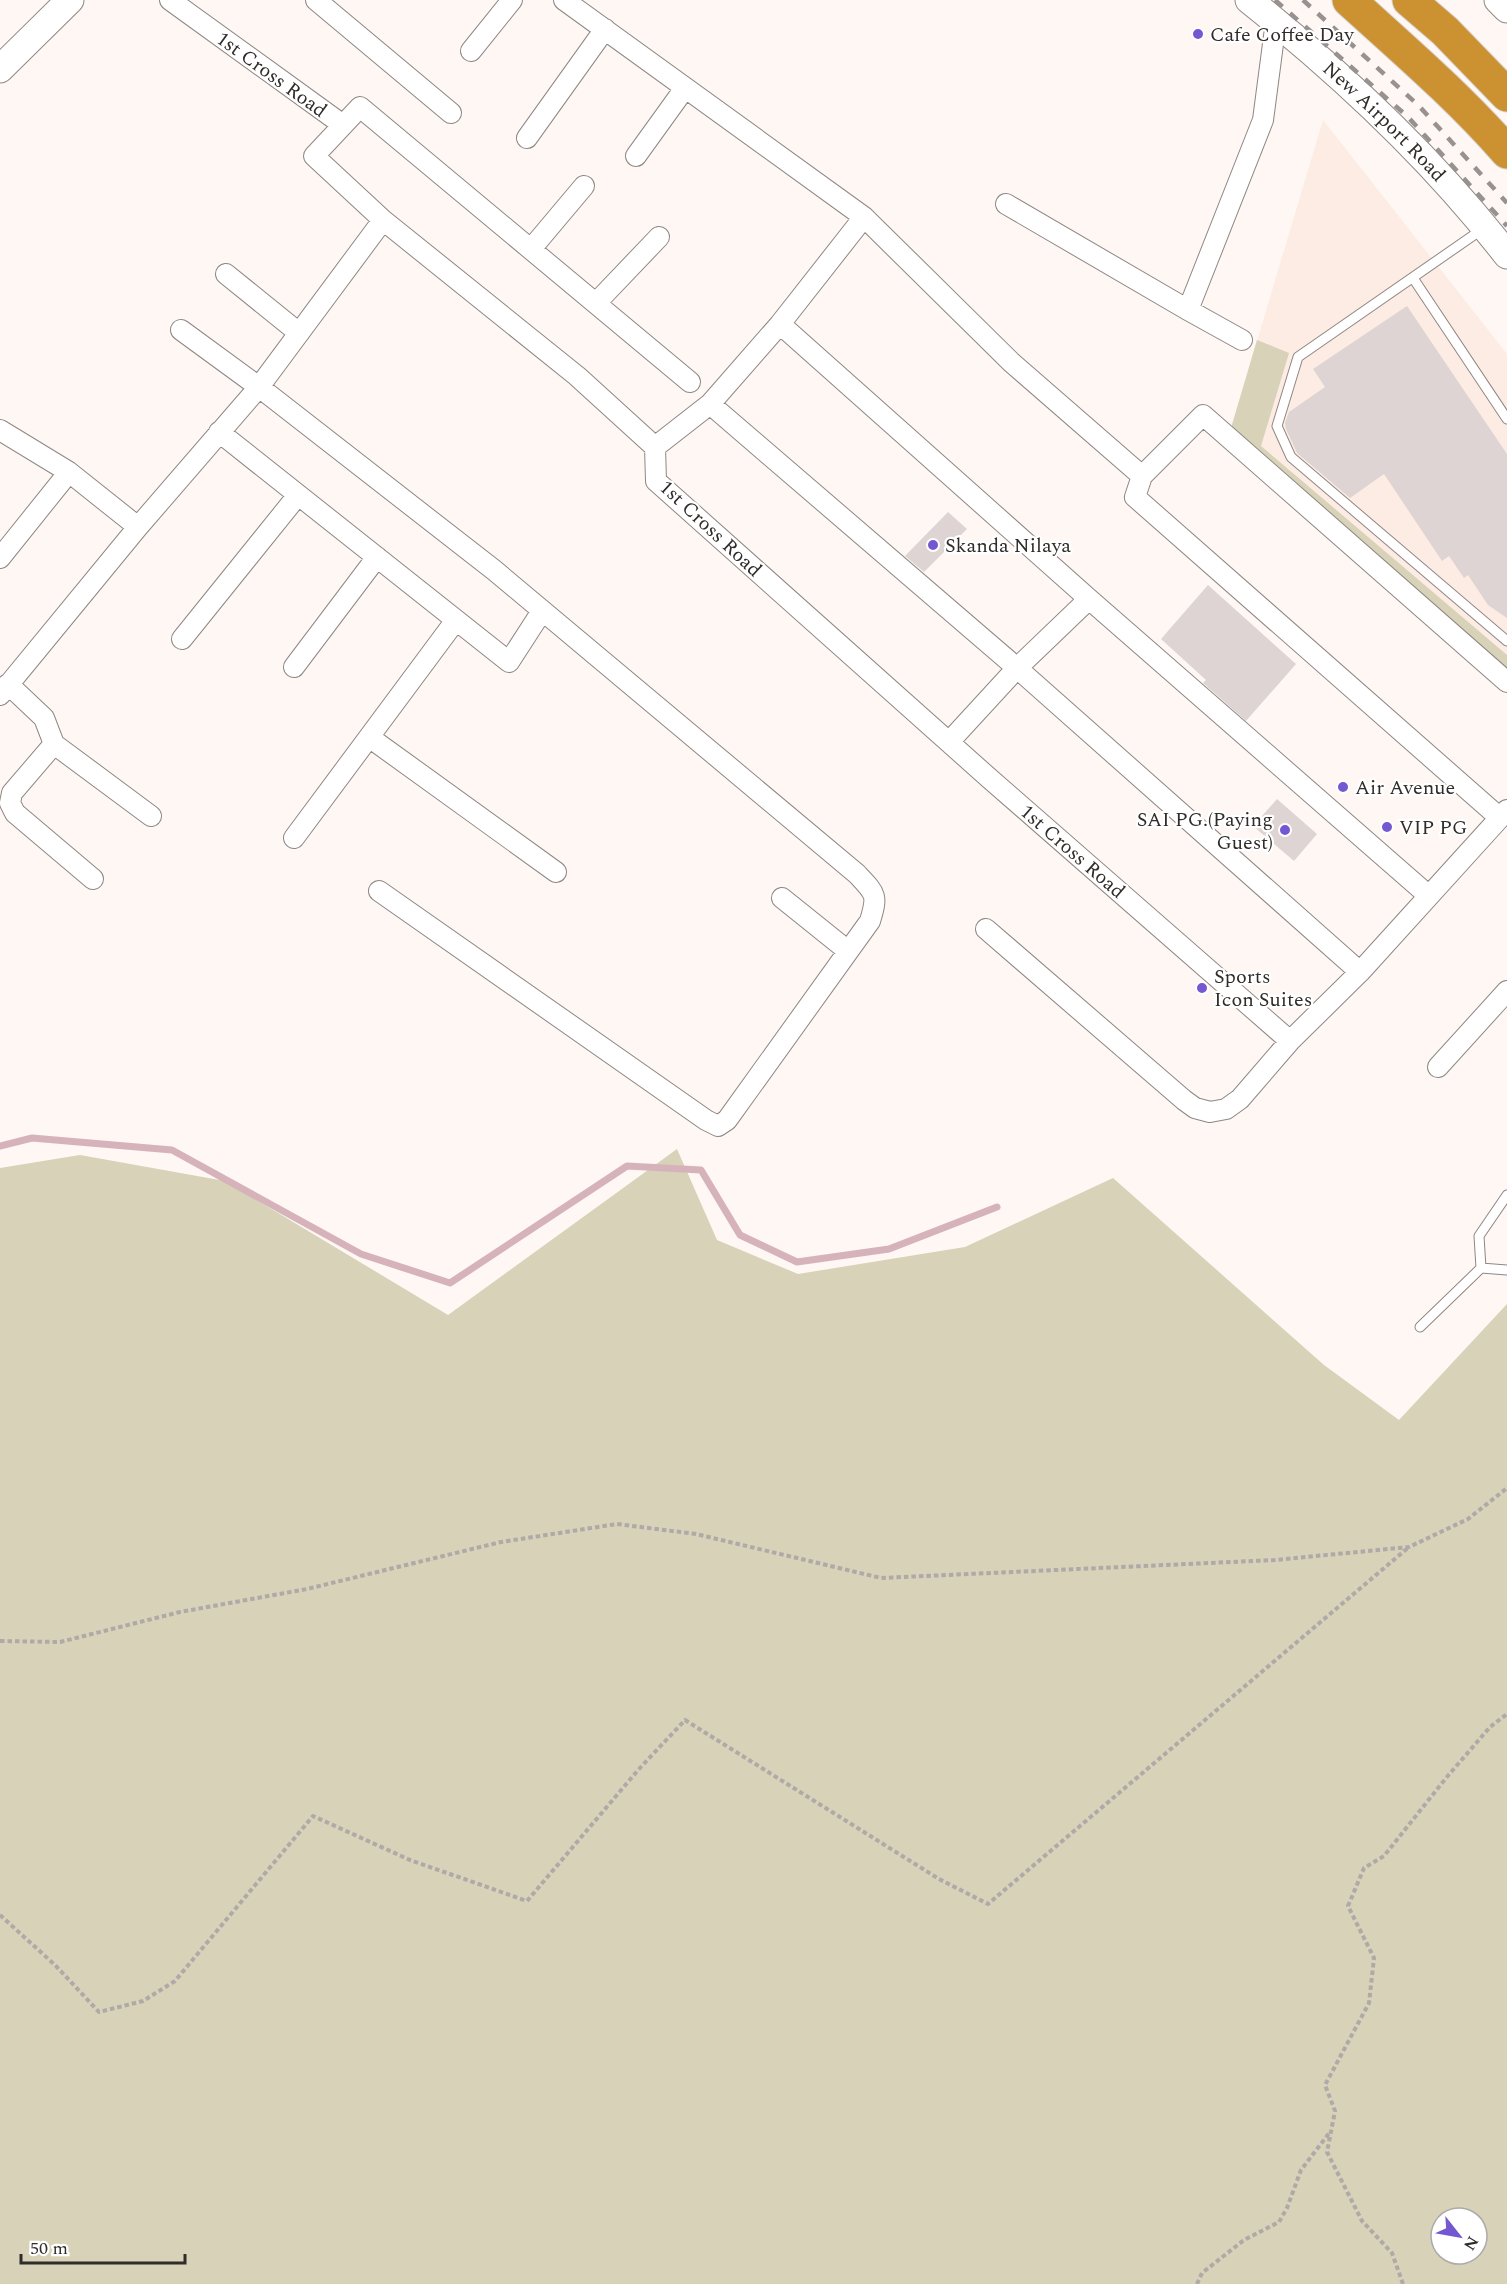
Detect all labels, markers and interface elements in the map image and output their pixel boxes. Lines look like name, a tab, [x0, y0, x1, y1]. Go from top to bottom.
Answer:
place label: Cafe Coffee Day	[1210, 20, 1355, 50]
street label: 1st Cross Road	[210, 24, 333, 125]
marker: Cafe Coffee Day	[1191, 27, 1205, 41]
street label: New Airport Road	[1316, 54, 1453, 189]
street label: 1st Cross Road	[652, 473, 768, 584]
place label: Skanda Nilaya	[945, 531, 1071, 561]
marker: Skanda Nilaya	[926, 538, 940, 552]
place label: Air Avenue	[1355, 773, 1455, 803]
marker: Air Avenue	[1336, 780, 1350, 794]
street label: 1st Cross Road	[1013, 797, 1132, 906]
place label: SAI PG.(Paying Guest)	[1137, 805, 1273, 858]
place label: VIP PG	[1399, 813, 1467, 843]
marker: VIP PG	[1380, 820, 1394, 834]
marker: SAI PG.(Paying Guest)	[1278, 823, 1292, 837]
place label: Sports Icon Suites	[1214, 962, 1312, 1015]
marker: Sports Icon Suites	[1195, 981, 1209, 995]
north arrow	[1429, 2206, 1489, 2266]
scale bar	[21, 2227, 184, 2265]
text: N	[1457, 2231, 1485, 2255]
text: 50 m	[30, 2235, 68, 2262]

